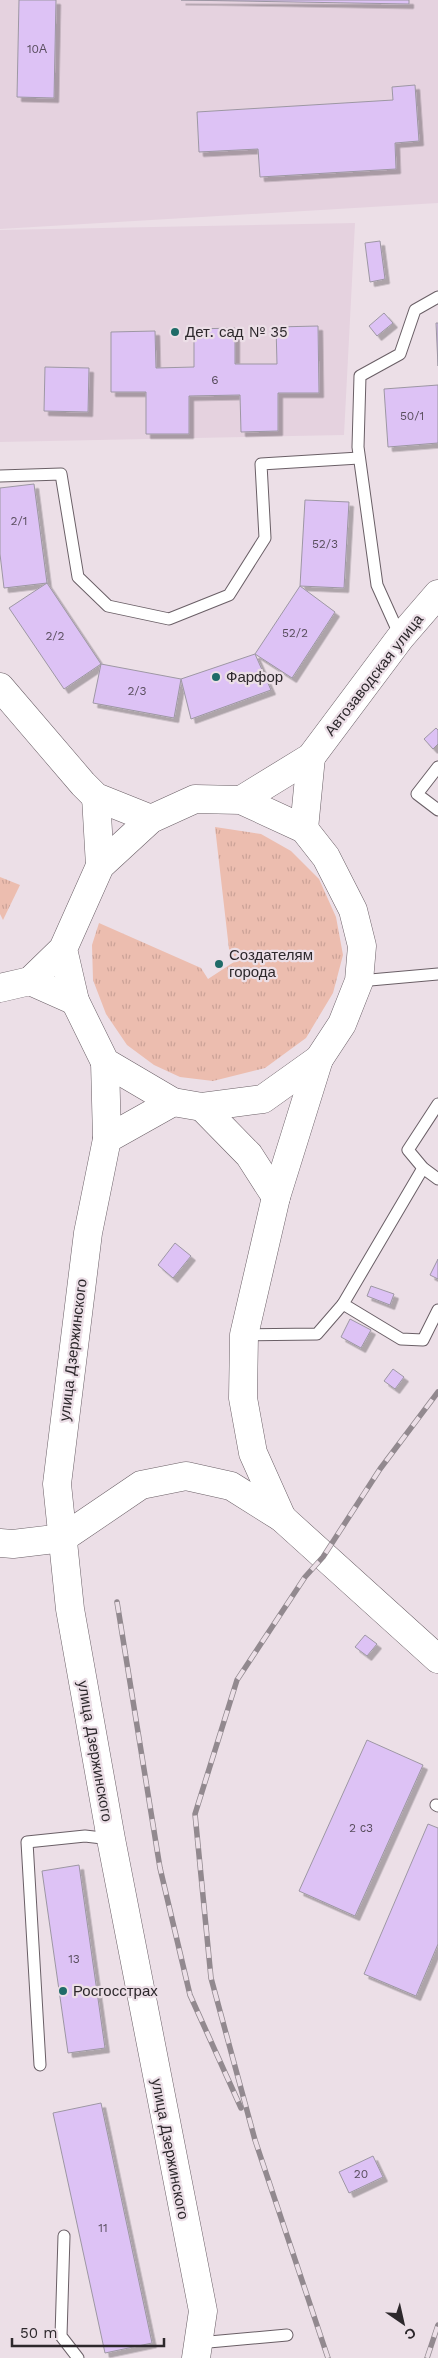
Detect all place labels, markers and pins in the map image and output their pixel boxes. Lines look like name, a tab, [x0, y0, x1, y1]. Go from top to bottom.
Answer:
place label: Дет. сад № 35	[185, 323, 288, 341]
marker: Дет. сад № 35	[169, 326, 181, 338]
place label: Фарфор	[226, 668, 283, 686]
marker: Фарфор	[210, 671, 222, 683]
place label: Создателям города	[229, 946, 313, 981]
marker: Создателям города	[213, 958, 225, 970]
place label: Росгосстрах	[73, 1982, 158, 2000]
marker: Росгосстрах	[57, 1985, 69, 1997]

